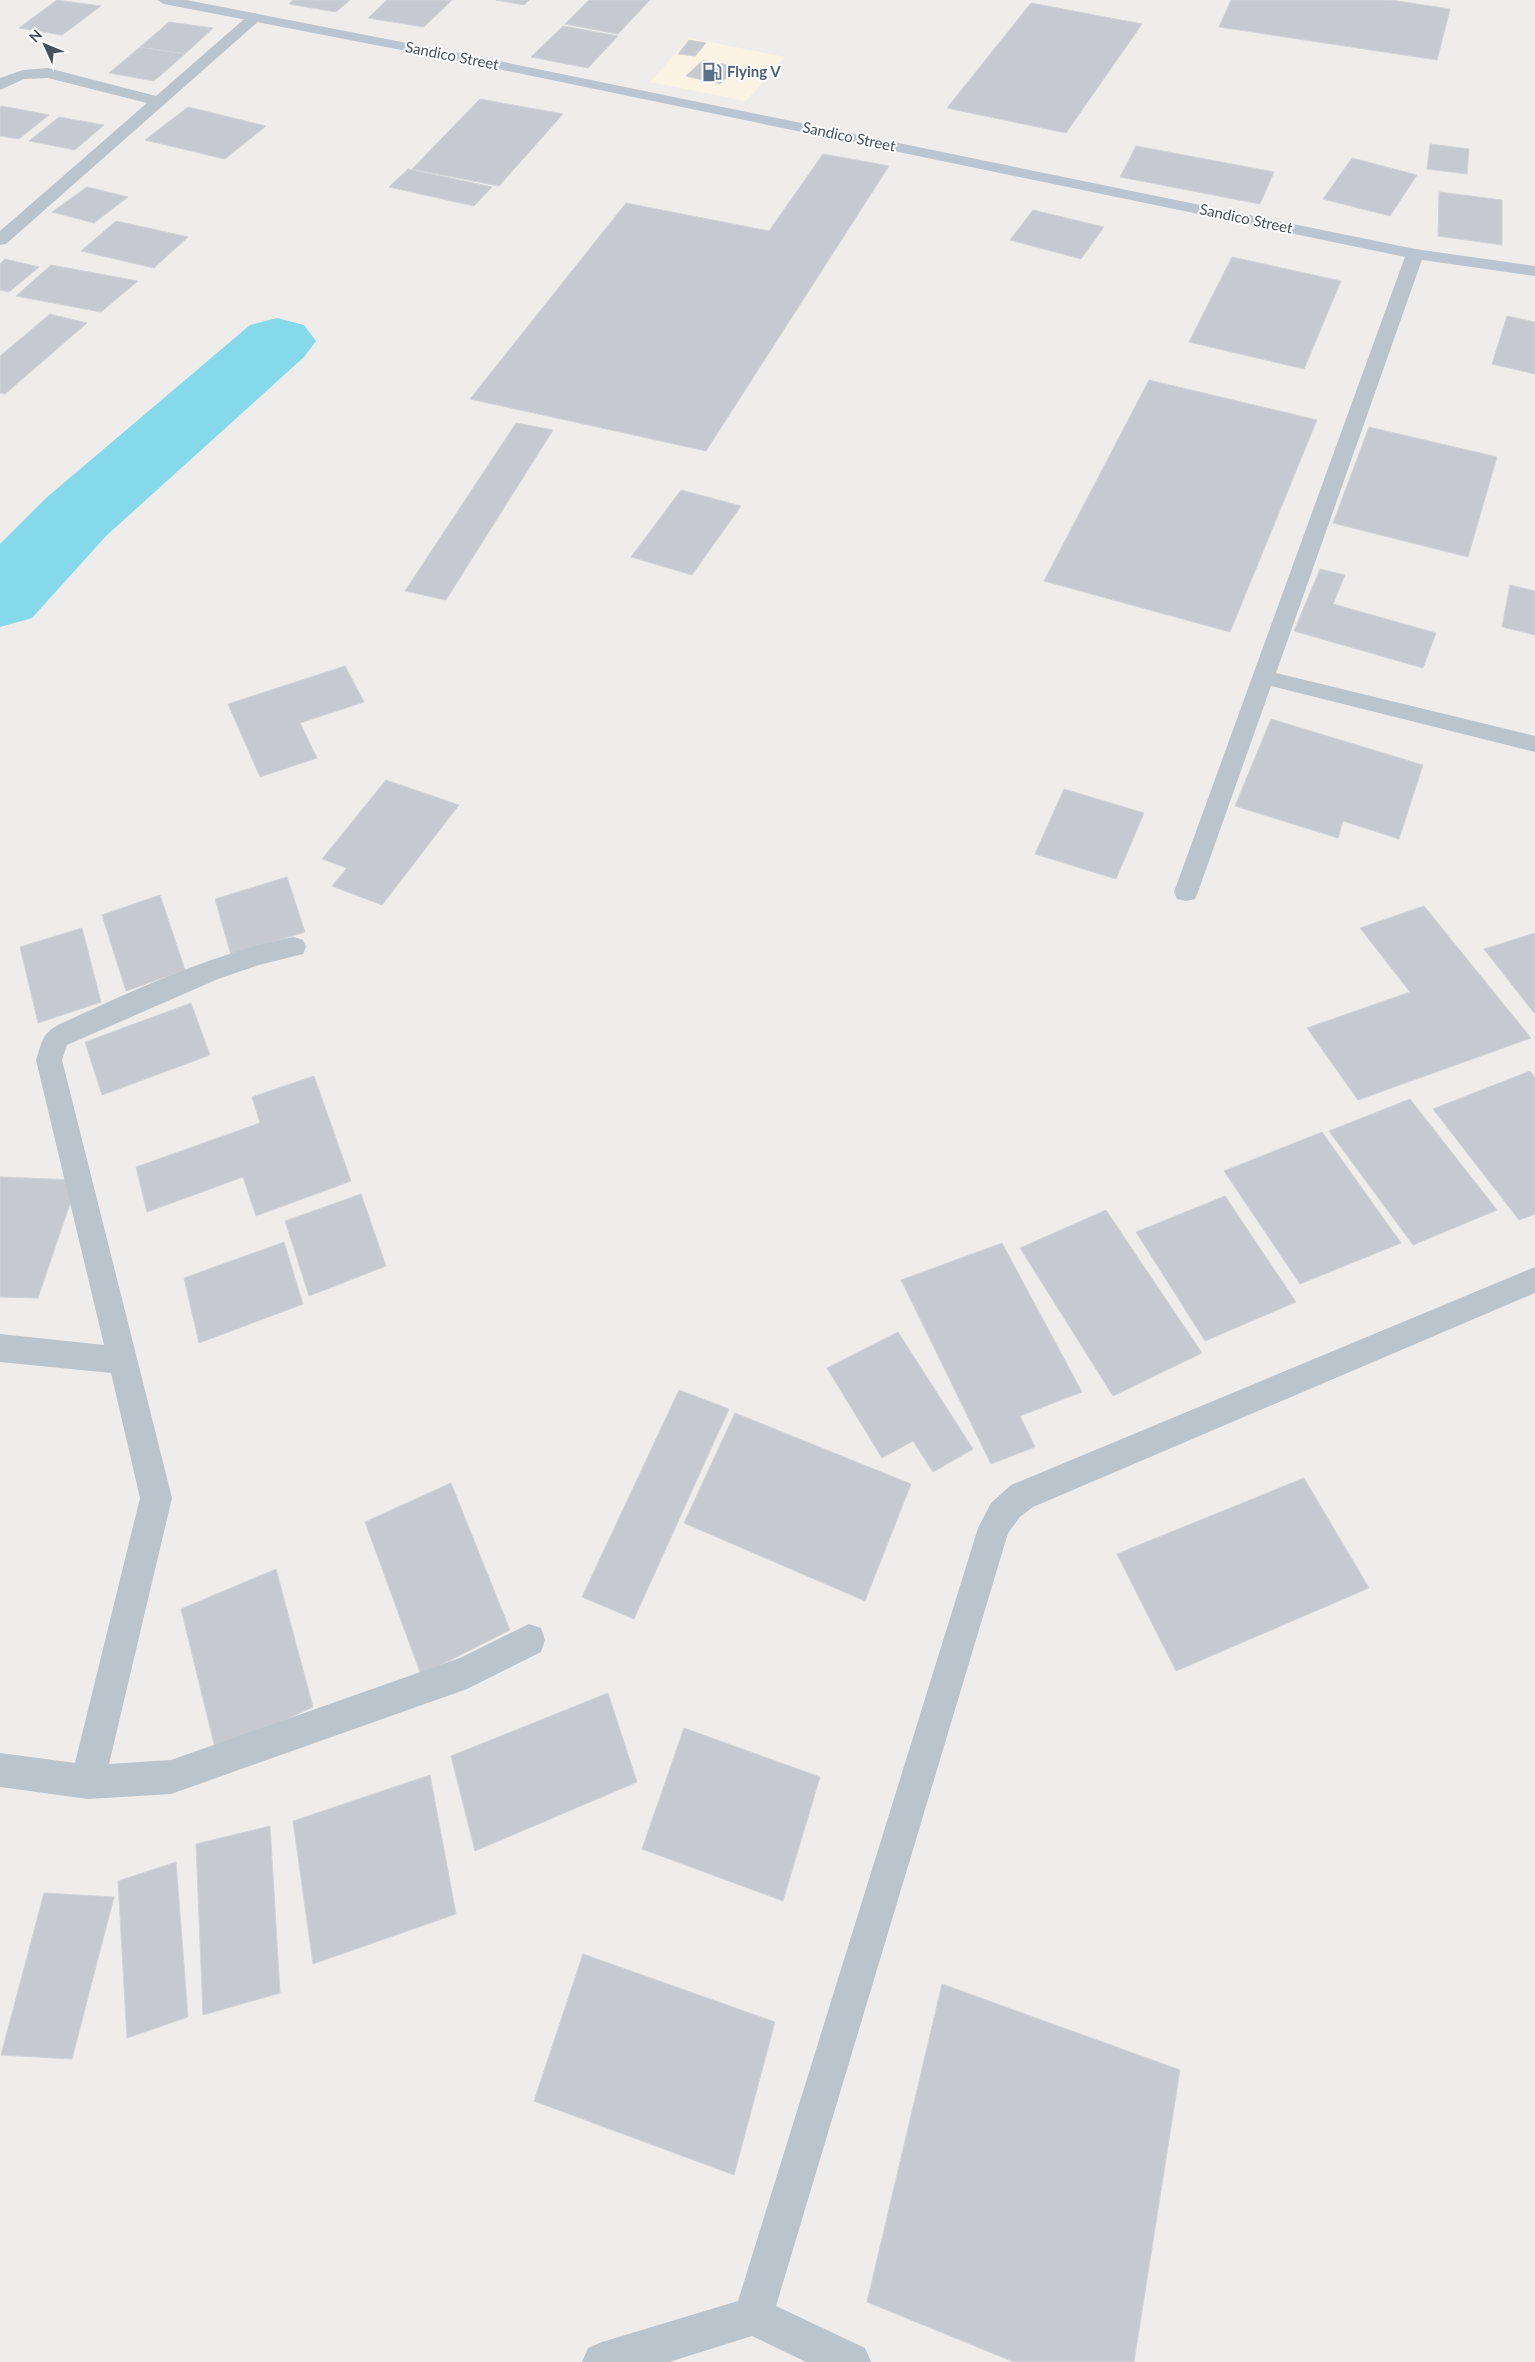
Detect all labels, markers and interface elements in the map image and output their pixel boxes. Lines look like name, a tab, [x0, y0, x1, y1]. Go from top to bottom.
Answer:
north arrow	[20, 20, 70, 70]
text: N	[25, 26, 45, 45]
street label: Sandico Street	[404, 37, 501, 73]
fuel station icon: Flying V	[701, 61, 723, 83]
place label: Flying V	[727, 62, 781, 80]
street label: Sandico Street	[801, 117, 898, 155]
street label: Sandico Street	[1198, 199, 1295, 237]

